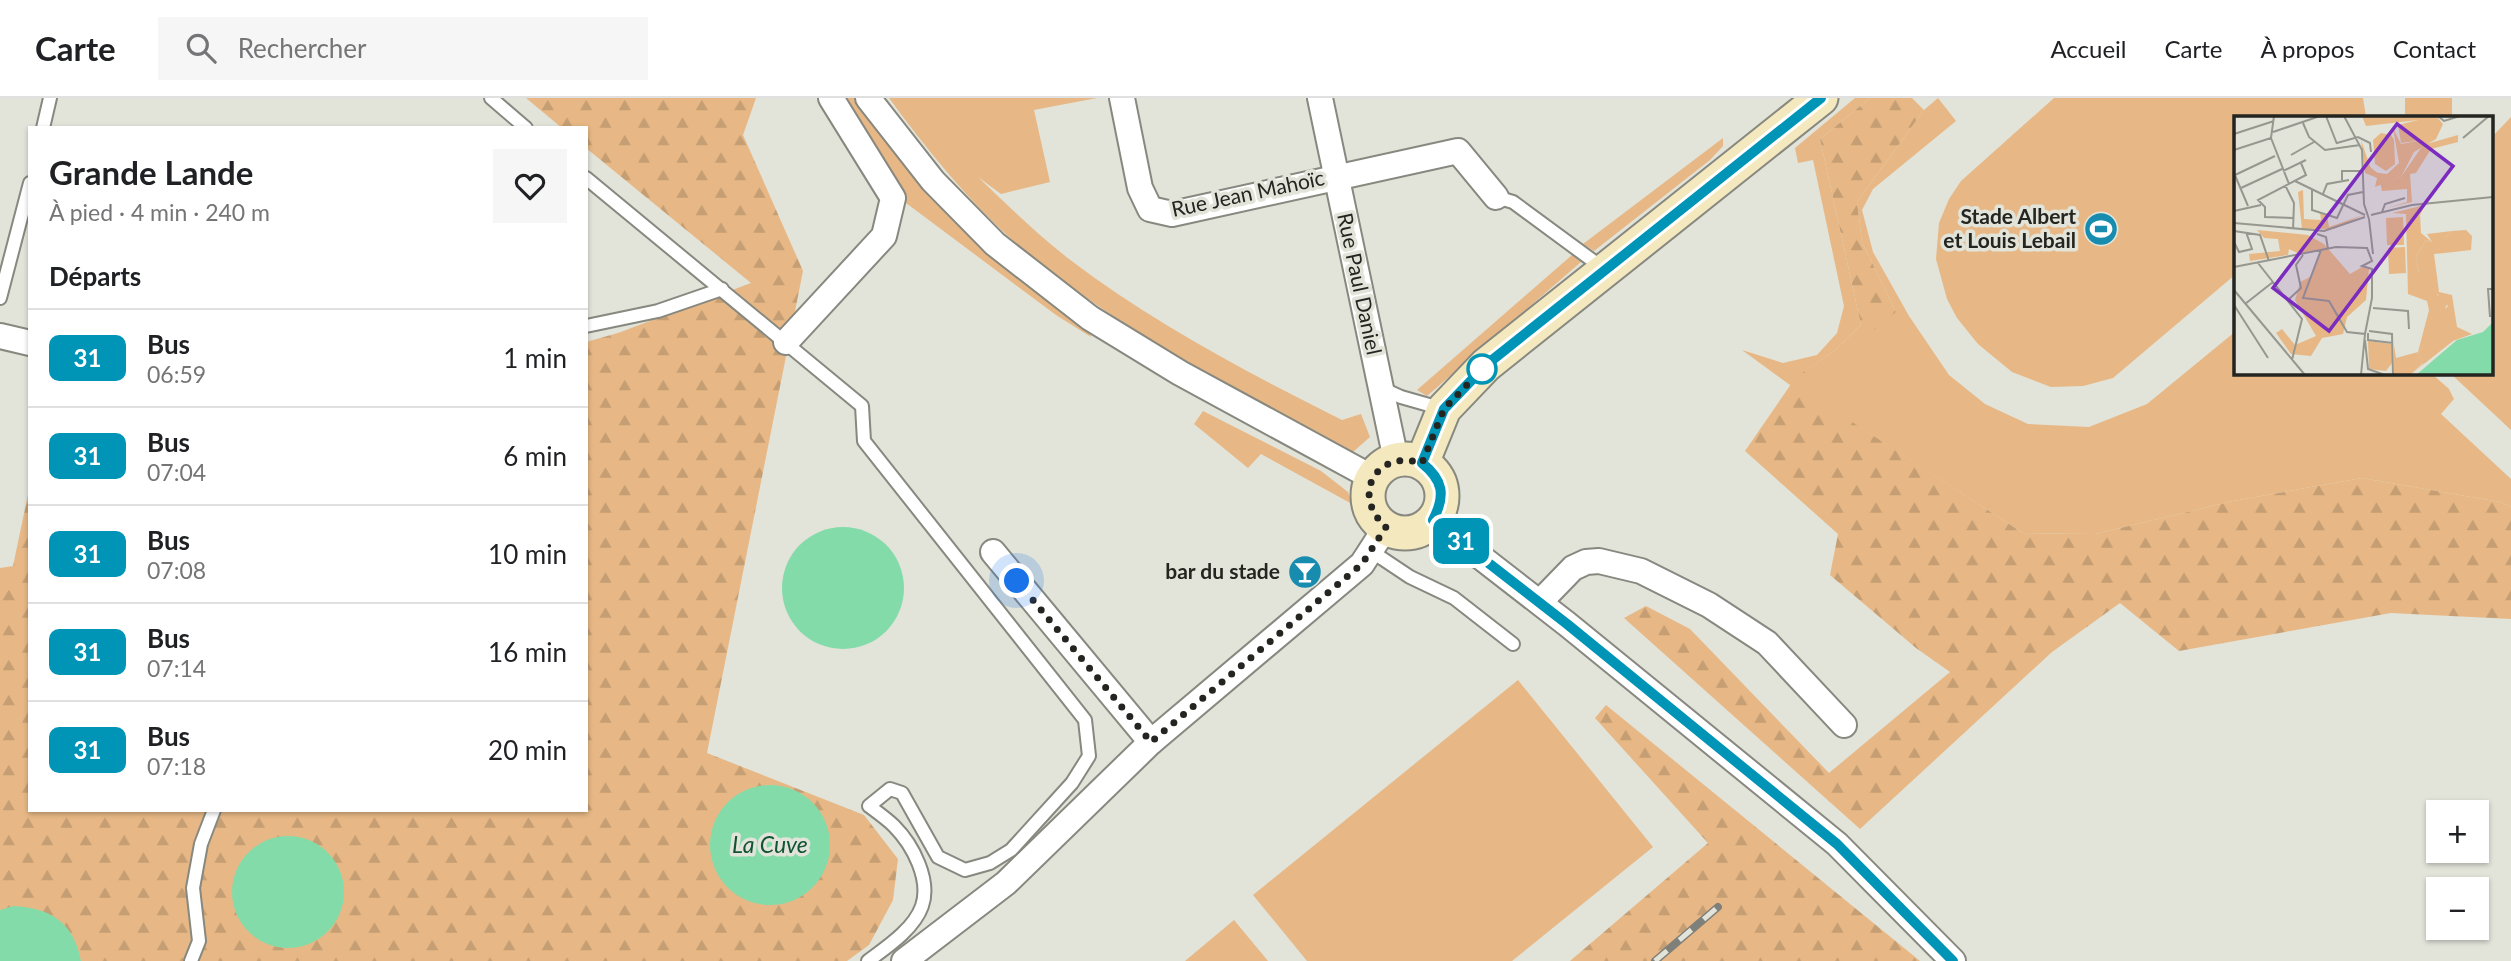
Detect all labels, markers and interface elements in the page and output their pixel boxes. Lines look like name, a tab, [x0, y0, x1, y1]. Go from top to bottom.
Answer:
search box	[158, 17, 648, 80]
text: Carte	[35, 28, 116, 68]
icon: search	[182, 29, 220, 67]
text: Rechercher	[238, 32, 367, 64]
text: Accueil	[2050, 34, 2126, 63]
text: Carte	[2164, 34, 2222, 63]
text: À propos	[2260, 34, 2355, 63]
text: Contact	[2393, 34, 2476, 63]
inset map	[2234, 116, 2494, 374]
button: heart	[493, 149, 567, 223]
text: Grande Lande	[49, 152, 253, 192]
street label: Rue Jean Mahoïc	[1169, 164, 1326, 221]
text: À pied · 4 min · 240 m	[49, 198, 270, 226]
place label: Stade Albert et Louis Lebail	[1943, 203, 2076, 252]
street label: Rue Paul Daniel	[1333, 210, 1388, 357]
sports icon: Stade Albert et Louis Lebail	[2082, 210, 2120, 248]
text: Départs	[49, 260, 141, 292]
text: Bus	[147, 328, 190, 360]
text: 1 min	[503, 342, 567, 374]
text: 31	[74, 343, 101, 372]
unlabelled marker	[1467, 354, 1497, 384]
text: 06:59	[147, 360, 206, 388]
text: Bus	[147, 426, 190, 458]
text: 6 min	[503, 440, 567, 472]
text: 31	[74, 441, 101, 470]
text: 07:04	[147, 458, 206, 486]
line badge: 31	[1430, 518, 1492, 564]
text: Bus	[147, 524, 190, 556]
text: 31	[1447, 526, 1475, 555]
text: 10 min	[488, 538, 567, 570]
text: 31	[74, 539, 101, 568]
bar icon: bar du stade	[1286, 553, 1324, 591]
text: 07:08	[147, 556, 206, 584]
place label: bar du stade	[1165, 558, 1280, 583]
your location	[999, 563, 1034, 598]
text: Bus	[147, 622, 190, 654]
text: 16 min	[488, 636, 567, 668]
text: 31	[74, 637, 101, 666]
text: 07:14	[147, 654, 206, 682]
text: Bus	[147, 720, 190, 752]
text: 20 min	[488, 734, 567, 766]
text: 31	[74, 735, 101, 764]
text: 07:18	[147, 752, 206, 780]
map controls	[2426, 800, 2489, 940]
button: +	[2426, 800, 2489, 863]
water label: La Cuve	[732, 830, 808, 858]
button: −	[2426, 877, 2489, 940]

